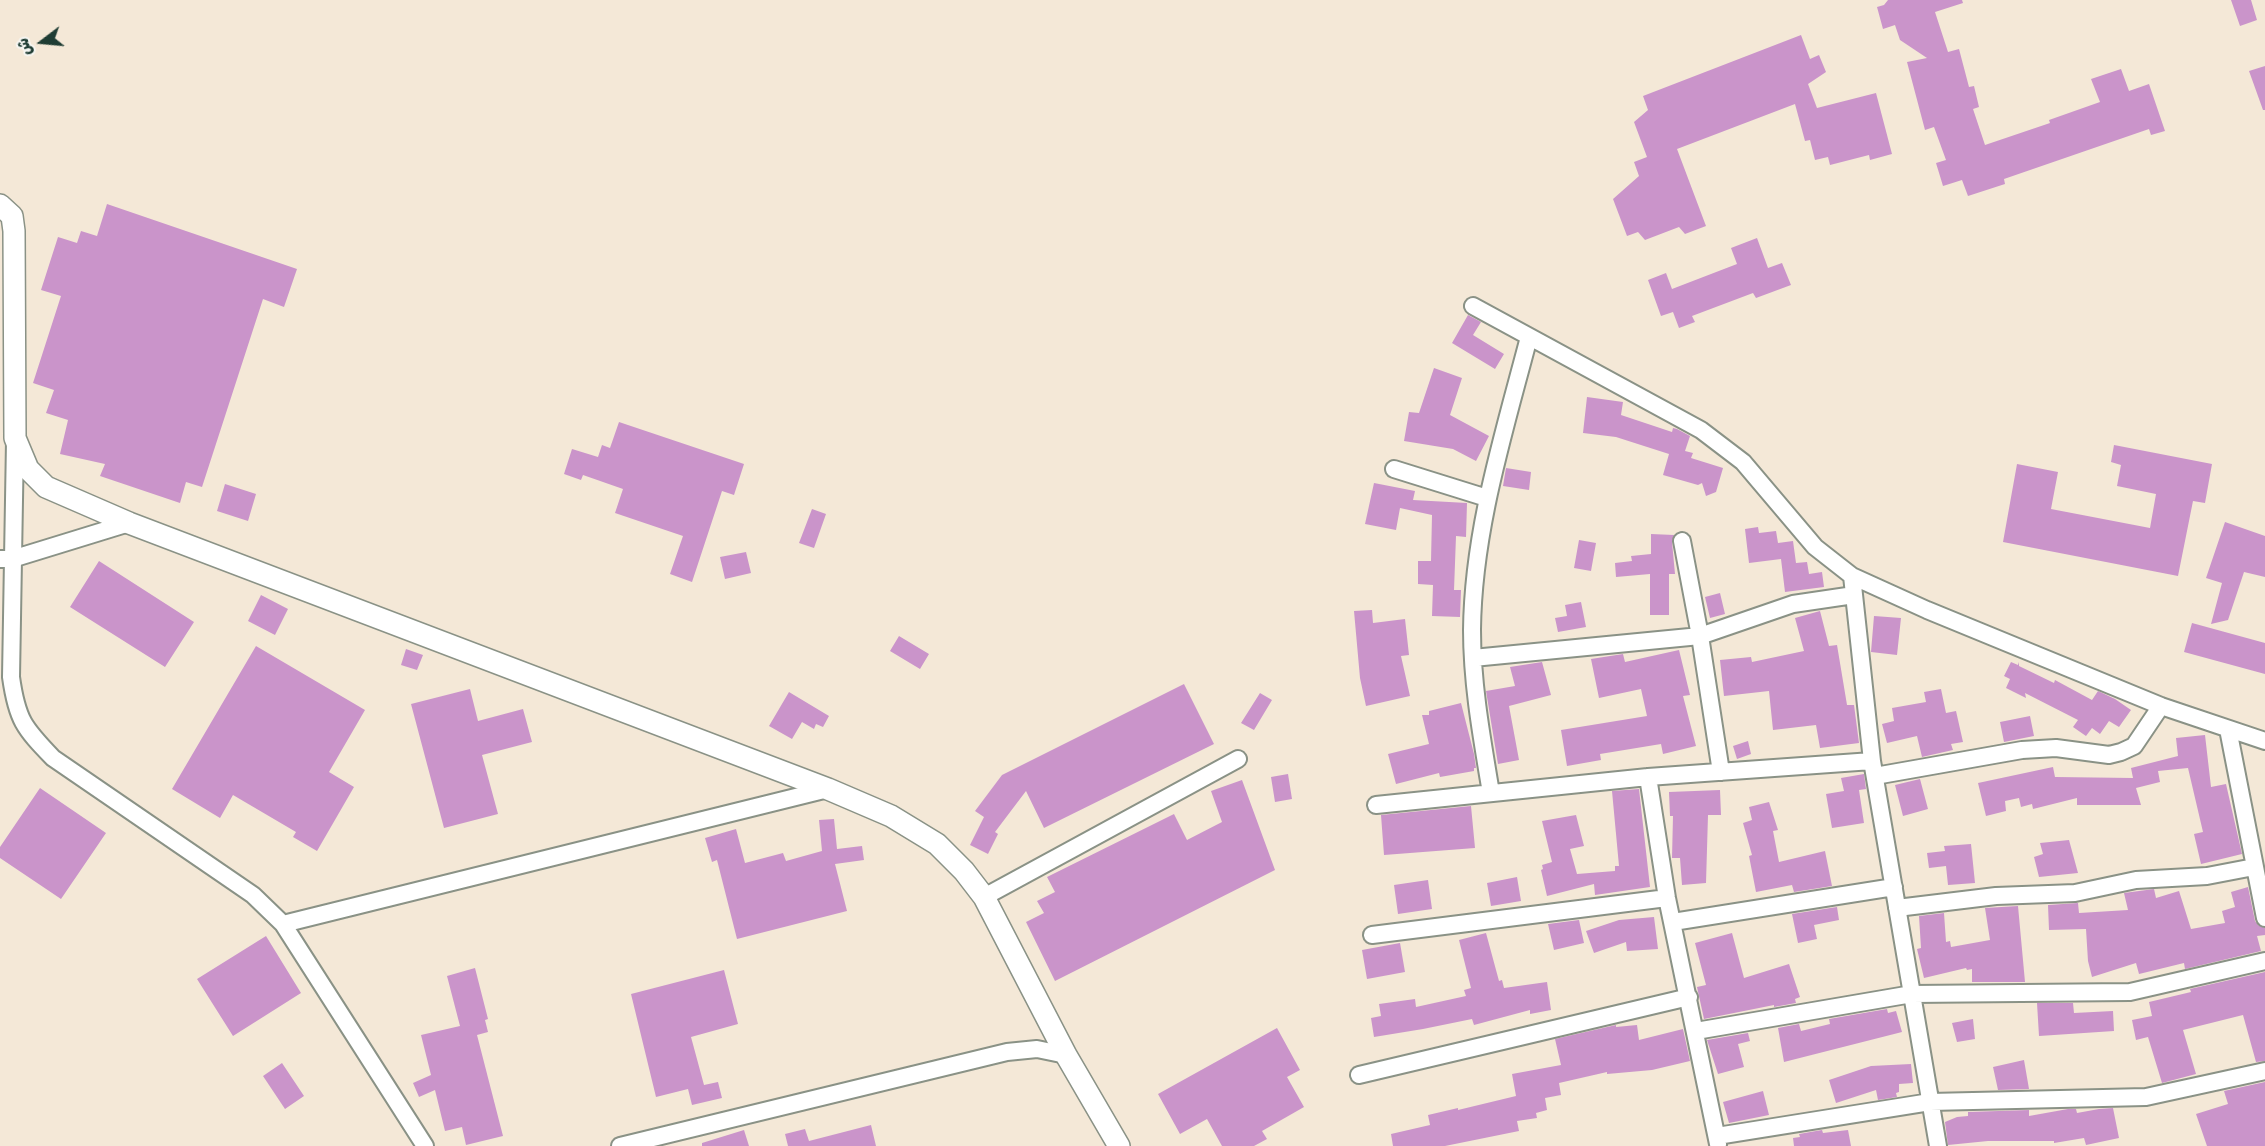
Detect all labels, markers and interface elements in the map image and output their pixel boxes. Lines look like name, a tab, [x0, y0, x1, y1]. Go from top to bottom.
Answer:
north arrow	[12, 12, 72, 72]
text: ش	[12, 36, 37, 58]

